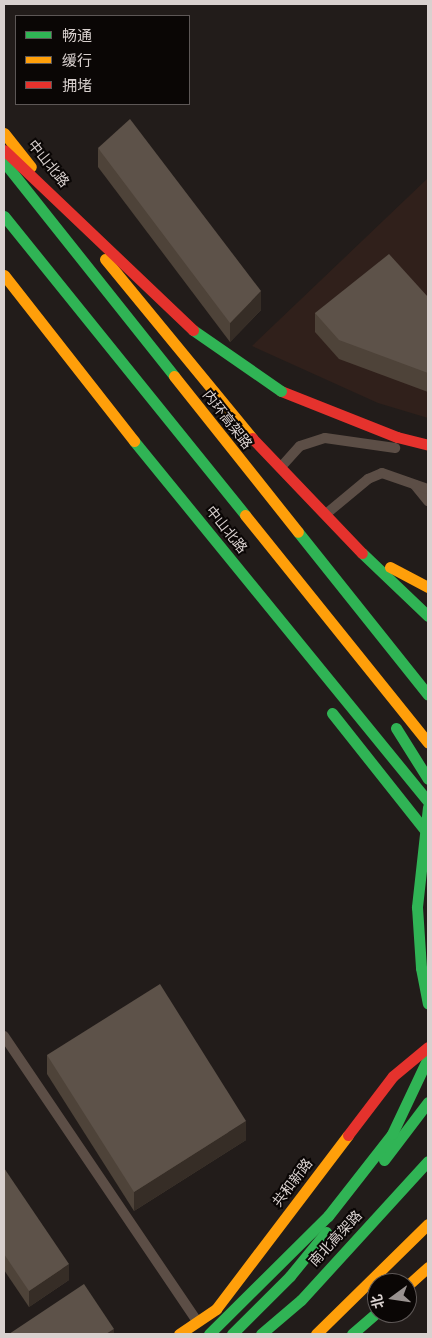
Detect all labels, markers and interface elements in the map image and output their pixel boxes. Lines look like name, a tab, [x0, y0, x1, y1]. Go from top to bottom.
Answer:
legend	[15, 15, 190, 105]
text: 畅通	[62, 29, 92, 44]
text: 缓行	[62, 54, 92, 69]
text: 拥堵	[62, 79, 92, 94]
street label: 中山北路	[24, 137, 72, 191]
street label: 内环高架路	[199, 387, 255, 453]
street label: 中山北路	[202, 503, 250, 557]
street label: 共和新路	[269, 1156, 317, 1210]
street label: 南北高架路	[306, 1208, 366, 1270]
north arrow	[367, 1273, 417, 1323]
text: 北	[370, 1293, 387, 1310]

